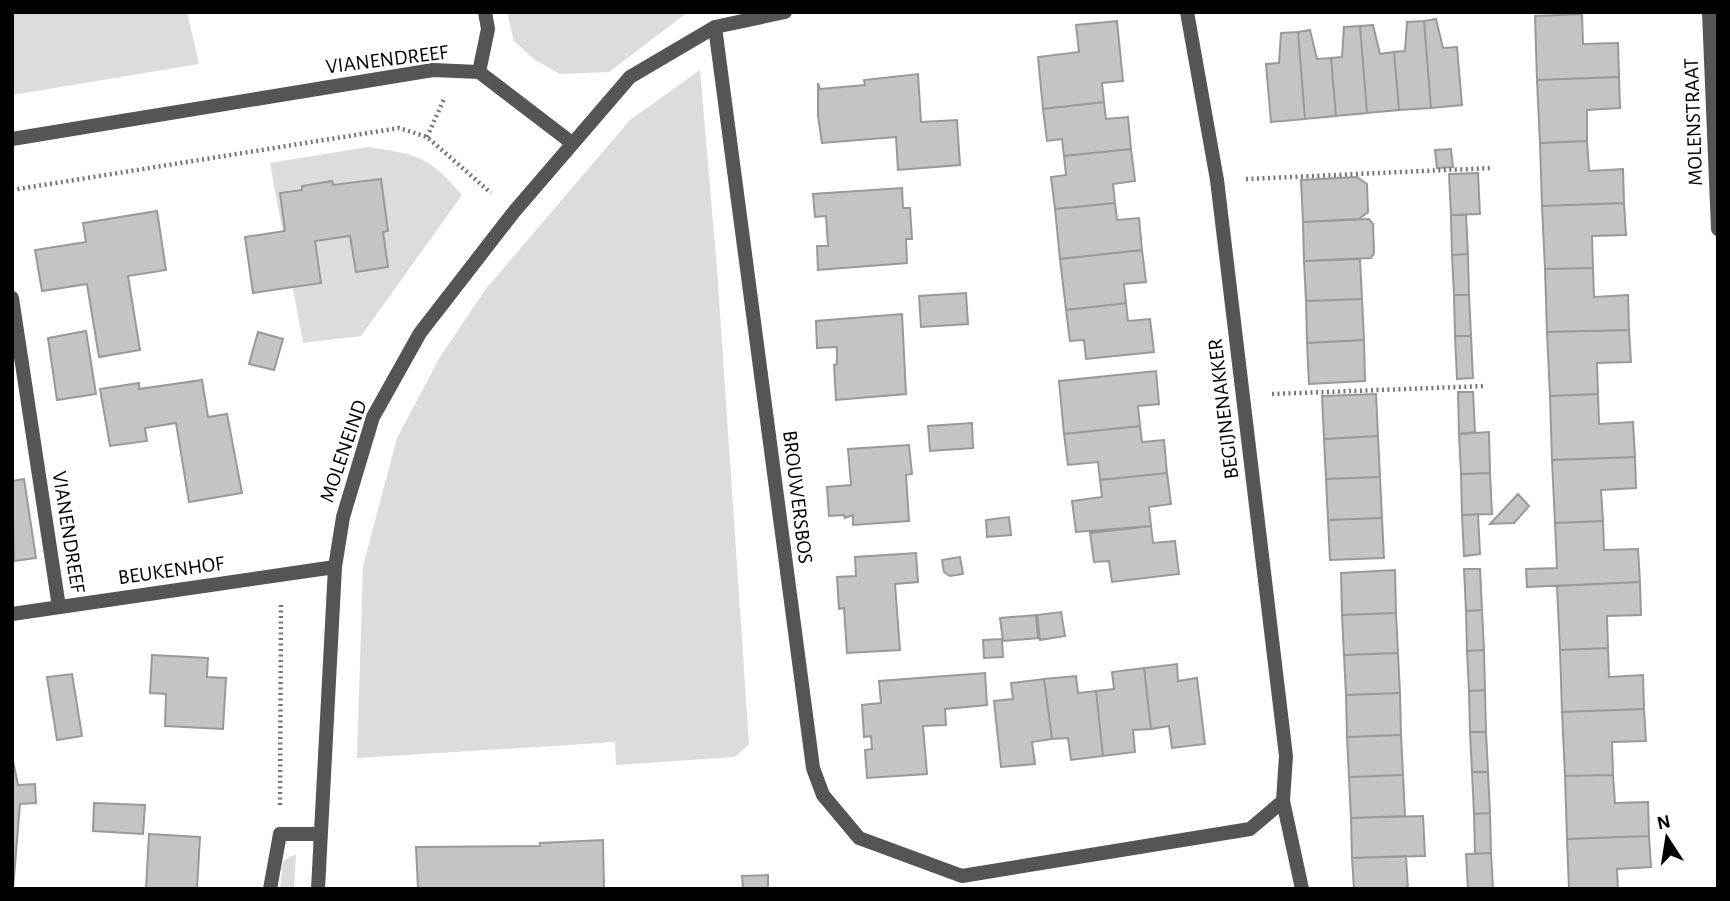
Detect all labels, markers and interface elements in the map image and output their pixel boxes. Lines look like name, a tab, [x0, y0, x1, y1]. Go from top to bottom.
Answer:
street label: VIANENDREEF	[325, 41, 450, 77]
street label: MOLENSTRAAT	[1681, 58, 1706, 186]
street label: BEGIJNENAKKER	[1204, 337, 1243, 480]
street label: MOLENEIND	[316, 397, 371, 505]
street label: BROUWERSBOS	[779, 429, 816, 565]
street label: VIANENDREEF	[49, 470, 89, 595]
street label: BEUKENHOF	[117, 553, 226, 588]
north arrow	[1632, 803, 1702, 873]
text: N	[1655, 812, 1672, 834]

